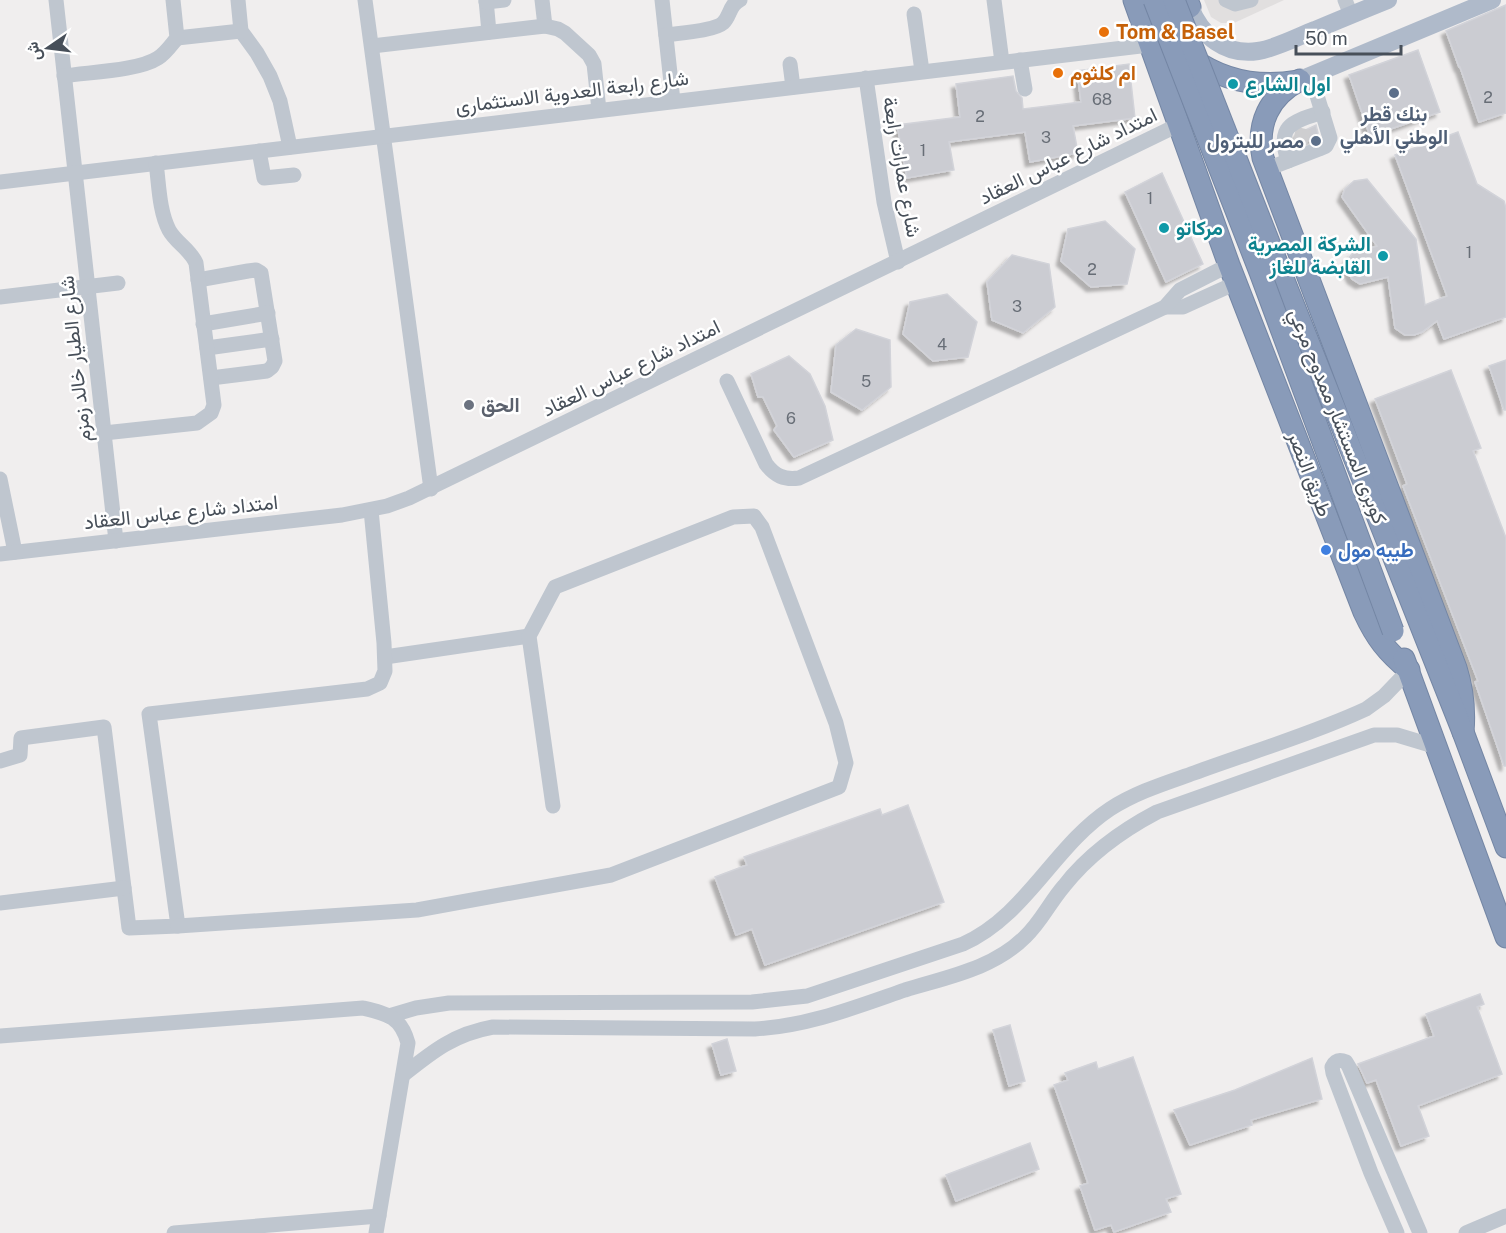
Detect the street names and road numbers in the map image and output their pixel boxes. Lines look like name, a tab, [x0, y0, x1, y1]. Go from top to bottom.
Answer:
street label: شارع رابعة العدوية الاستثمارى	[454, 66, 690, 120]
street label: شارع عمارات رابعة	[876, 95, 926, 240]
street label: امتداد شارع عباس العقاد	[975, 102, 1162, 211]
street label: شارع الطيار خالد زمزم	[54, 274, 98, 443]
street label: كوبرى المستشار ممدوح مرعي	[1279, 305, 1392, 529]
street label: امتداد شارع عباس العقاد	[538, 314, 725, 423]
street label: طريق النصر	[1281, 427, 1337, 520]
street label: امتداد شارع عباس العقاد	[83, 490, 279, 536]

